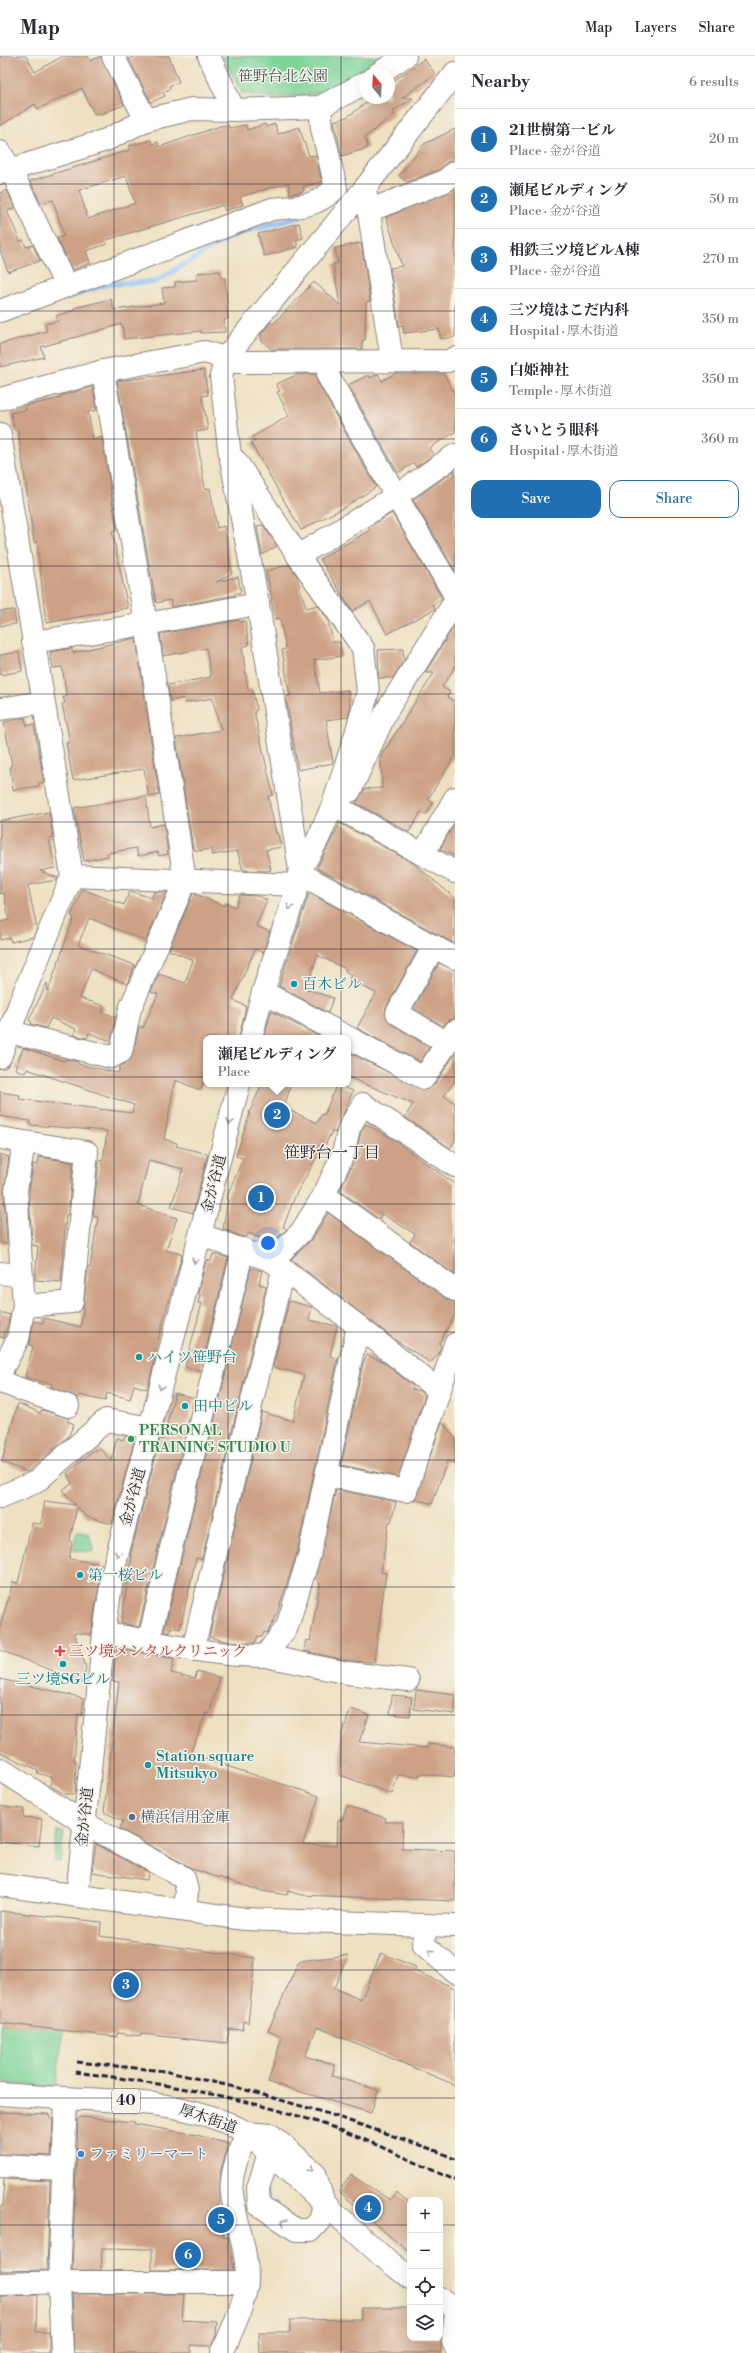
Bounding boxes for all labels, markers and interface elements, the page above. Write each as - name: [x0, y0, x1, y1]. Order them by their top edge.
- text: Map: [20, 16, 60, 40]
- text: Map: [585, 19, 612, 37]
- text: Layers: [634, 19, 677, 37]
- text: Share: [699, 19, 735, 37]
- park label: 笹野台北公園: [238, 67, 328, 86]
- north arrow: [359, 68, 395, 104]
- text: Nearby: [471, 71, 530, 93]
- text: 6 results: [689, 74, 739, 90]
- text: 21世樹第一ビル: [509, 121, 616, 140]
- text: 1: [481, 131, 487, 147]
- text: 20 m: [709, 131, 739, 147]
- text: Place · 金が谷道: [509, 143, 601, 159]
- text: 瀬尾ビルディング: [509, 181, 628, 200]
- text: 2: [480, 191, 488, 207]
- text: 50 m: [709, 191, 739, 207]
- text: Place · 金が谷道: [509, 203, 601, 219]
- text: 相鉄三ツ境ビルA棟: [509, 241, 640, 260]
- text: 3: [480, 251, 488, 267]
- text: 270 m: [703, 251, 739, 267]
- text: Place · 金が谷道: [509, 263, 601, 279]
- text: 三ツ境はこだ内科: [509, 301, 629, 320]
- text: 4: [480, 311, 488, 327]
- text: 350 m: [702, 311, 739, 327]
- text: Hospital · 厚木街道: [509, 323, 619, 339]
- text: 白姫神社: [509, 361, 569, 380]
- text: 5: [480, 371, 488, 387]
- text: 350 m: [702, 371, 739, 387]
- text: Temple · 厚木街道: [509, 383, 612, 399]
- text: さいとう眼科: [509, 421, 599, 440]
- text: 6: [480, 431, 488, 447]
- text: 360 m: [701, 431, 739, 447]
- text: Hospital · 厚木街道: [509, 443, 619, 459]
- button: Save: [471, 480, 601, 518]
- button: Share: [609, 480, 739, 518]
- one-way arrow: [287, 904, 295, 911]
- place label: 百木ビル: [302, 975, 362, 994]
- marker: 百木ビル: [289, 979, 299, 989]
- popup: [203, 1035, 351, 1087]
- text: 瀬尾ビルディング: [218, 1045, 336, 1064]
- text: Place: [218, 1064, 250, 1080]
- pin: 2: [264, 1100, 290, 1130]
- one-way arrow: [226, 1119, 234, 1125]
- district label: 笹野台一丁目: [284, 1143, 380, 1163]
- street label: 金が谷道: [198, 1153, 230, 1215]
- pin: 1: [248, 1183, 274, 1213]
- your location: [258, 1233, 278, 1253]
- one-way arrow: [191, 1258, 199, 1265]
- place label: ハイツ笹野台: [147, 1348, 237, 1367]
- marker: ハイツ笹野台: [134, 1352, 144, 1362]
- one-way arrow: [157, 1383, 166, 1390]
- place label: 田中ビル: [193, 1397, 253, 1416]
- marker: 田中ビル: [180, 1401, 190, 1411]
- place label: PERSONAL TRAINING STUDIO U: [139, 1421, 291, 1457]
- marker: PERSONAL TRAINING STUDIO U: [126, 1434, 136, 1444]
- street label: 金が谷道: [116, 1466, 150, 1528]
- one-way arrow: [114, 1550, 123, 1557]
- place label: 第一桜ビル: [88, 1566, 163, 1585]
- marker: 第一桜ビル: [75, 1570, 85, 1580]
- place label: 三ツ境メンタルクリニック: [69, 1642, 247, 1661]
- marker: 三ツ境メンタルクリニック: [54, 1645, 66, 1657]
- marker: 三ツ境SGビル: [58, 1659, 68, 1669]
- place label: 三ツ境SGビル: [16, 1670, 110, 1689]
- place label: Station square Mitsukyo: [156, 1747, 254, 1783]
- marker: Station square Mitsukyo: [143, 1760, 153, 1770]
- street label: 金が谷道: [72, 1786, 98, 1848]
- place label: 横浜信用金庫: [140, 1808, 230, 1827]
- marker: 横浜信用金庫: [127, 1812, 137, 1822]
- one-way arrow: [429, 1950, 436, 1957]
- pin: 3: [113, 1970, 139, 2000]
- road number: 40: [112, 2089, 140, 2113]
- street label: 厚木街道: [177, 2100, 239, 2138]
- place label: ファミリーマート: [89, 2145, 209, 2164]
- marker: ファミリーマート: [76, 2149, 86, 2159]
- one-way arrow: [306, 2164, 314, 2172]
- pin: 4: [355, 2193, 381, 2223]
- map controls: [407, 2197, 443, 2341]
- button: +: [407, 2197, 443, 2233]
- pin: 5: [208, 2205, 234, 2235]
- one-way arrow: [281, 2219, 288, 2227]
- button: −: [407, 2233, 443, 2269]
- pin: 6: [175, 2240, 201, 2270]
- button: locate: [407, 2269, 443, 2305]
- button: layers: [407, 2305, 443, 2341]

